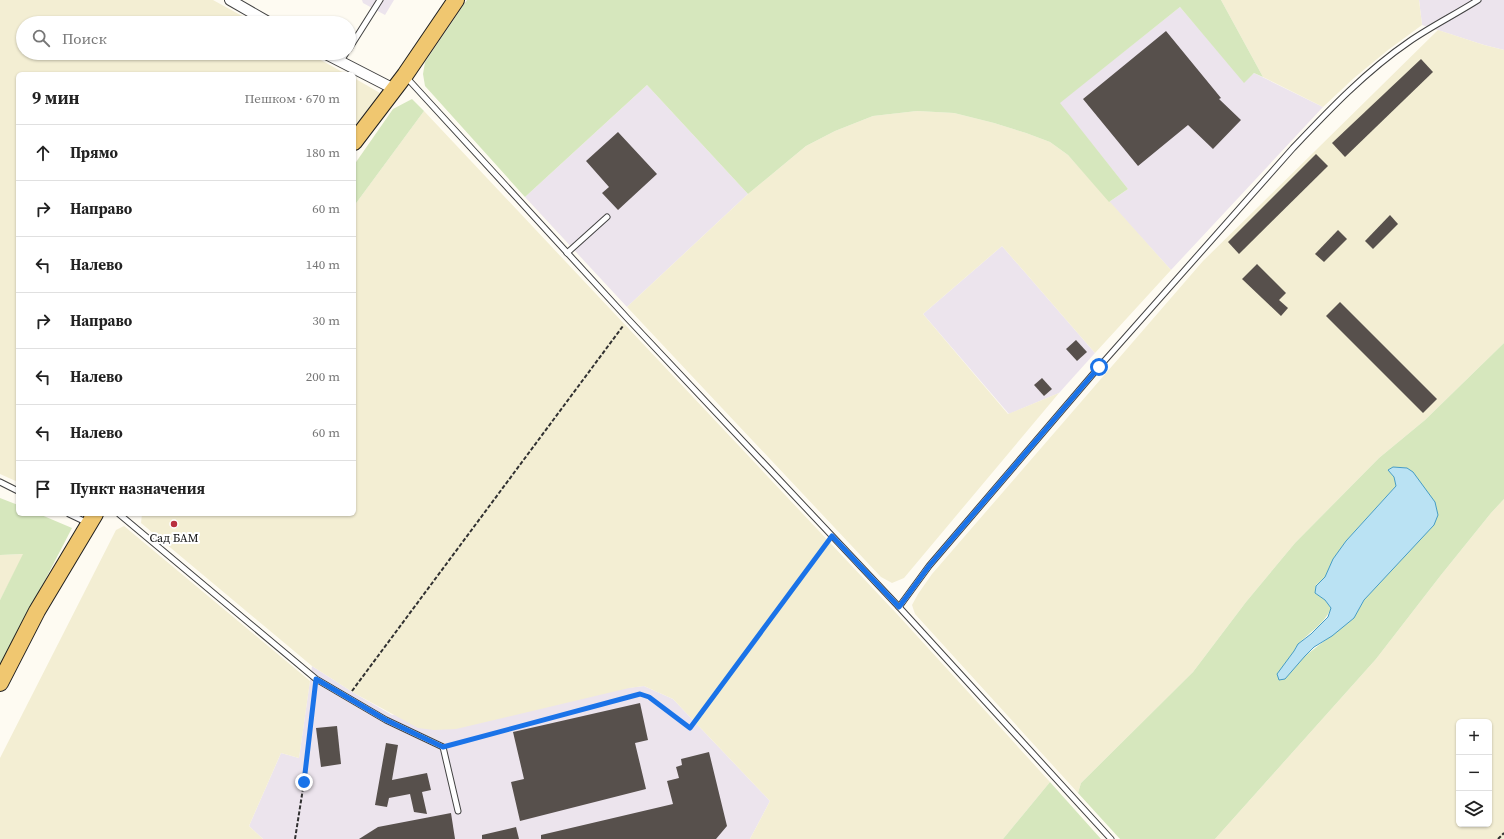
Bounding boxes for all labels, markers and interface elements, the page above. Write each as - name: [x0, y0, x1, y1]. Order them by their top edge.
- search box: [16, 16, 356, 60]
- icon: search: [30, 27, 52, 49]
- text: Поиск: [62, 28, 107, 49]
- text: 9 мин: [32, 86, 80, 110]
- text: Пешком · 670 m: [245, 90, 340, 107]
- icon: ahead: [32, 142, 54, 164]
- text: Прямо: [70, 142, 118, 163]
- text: 180 m: [306, 144, 340, 161]
- icon: right: [32, 198, 54, 220]
- text: Направо: [70, 198, 132, 219]
- text: 60 m: [312, 200, 340, 217]
- icon: left: [32, 254, 54, 276]
- text: Налево: [70, 254, 123, 275]
- text: 140 m: [306, 256, 340, 273]
- icon: right: [32, 310, 54, 332]
- text: Направо: [70, 310, 132, 331]
- text: 30 m: [312, 312, 340, 329]
- route start: [1090, 358, 1108, 376]
- icon: left: [32, 366, 54, 388]
- text: Налево: [70, 366, 123, 387]
- text: 200 m: [306, 368, 340, 385]
- icon: left: [32, 422, 54, 444]
- text: Налево: [70, 422, 123, 443]
- text: 60 m: [312, 424, 340, 441]
- icon: arrive: [32, 478, 54, 500]
- text: Пункт назначения: [70, 478, 205, 499]
- marker: Сад БАМ: [169, 519, 179, 529]
- place label: Сад БАМ: [149, 530, 199, 546]
- map controls: [1456, 719, 1492, 827]
- button: +: [1456, 719, 1492, 755]
- button: −: [1456, 755, 1492, 791]
- route end: [295, 773, 313, 791]
- button: layers: [1456, 791, 1492, 827]

